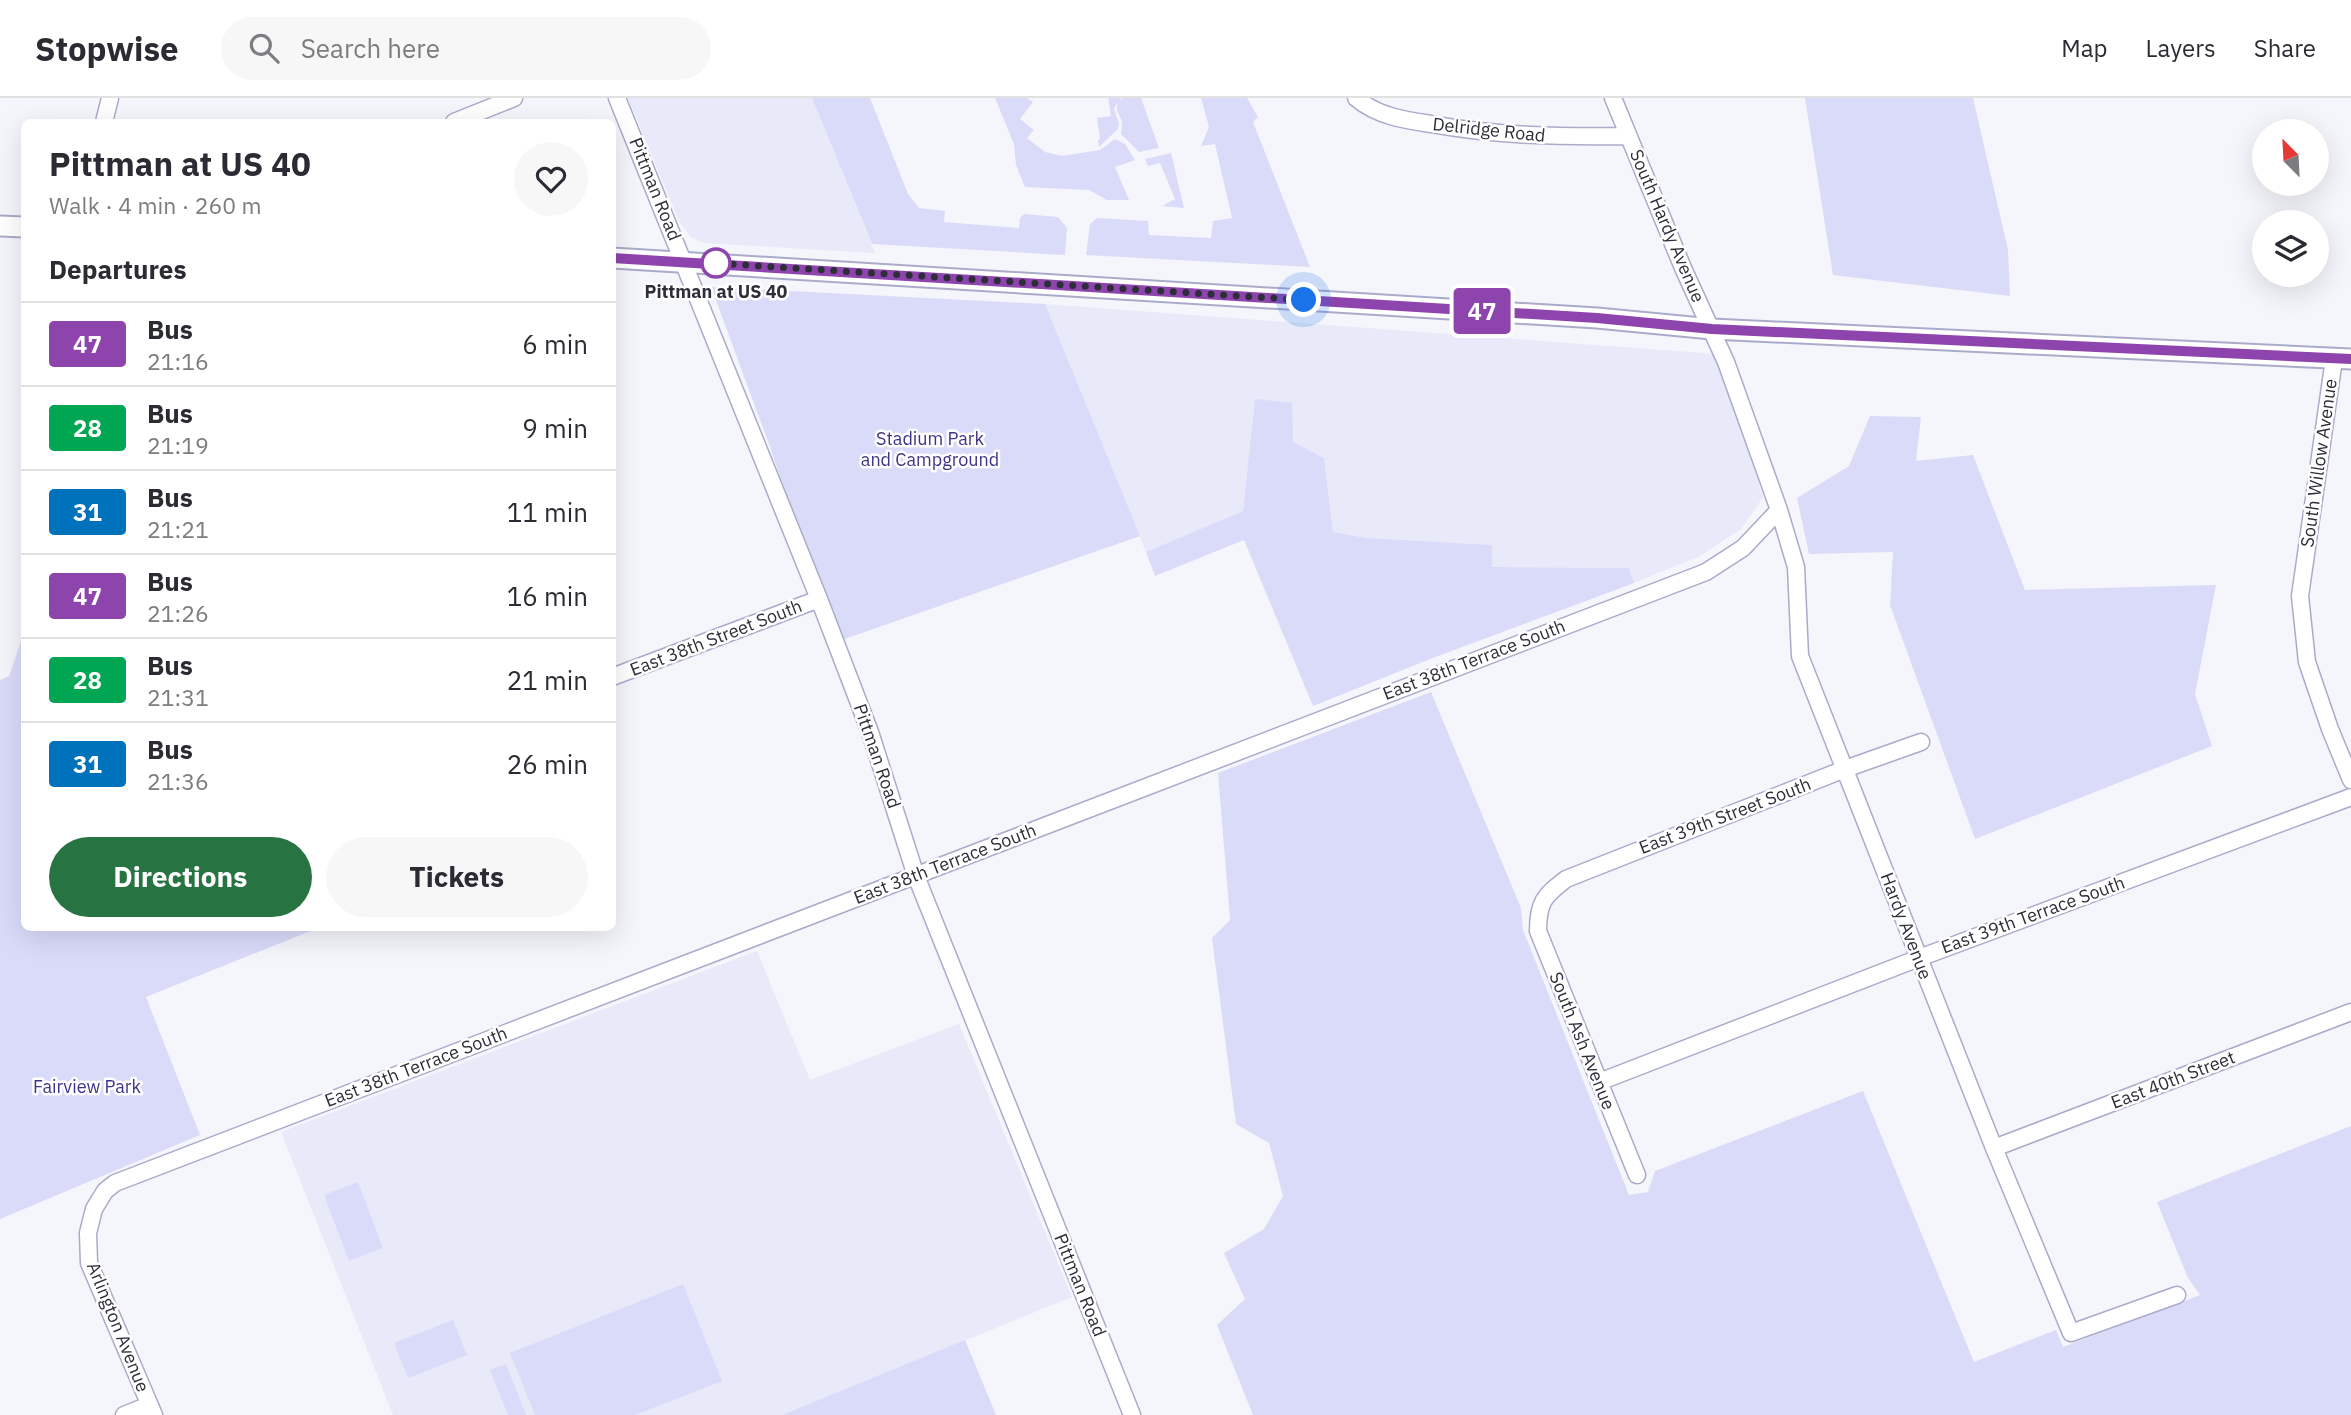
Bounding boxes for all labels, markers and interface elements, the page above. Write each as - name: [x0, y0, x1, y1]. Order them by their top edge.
- search box: [221, 17, 711, 80]
- text: Stopwise: [35, 27, 179, 70]
- icon: search: [245, 29, 283, 67]
- text: Search here: [301, 31, 440, 65]
- text: Map: [2061, 32, 2108, 64]
- text: Layers: [2146, 32, 2216, 64]
- text: Share: [2254, 32, 2316, 64]
- street label: Delridge Road: [1432, 112, 1547, 147]
- north arrow: [2252, 119, 2329, 196]
- map controls: [2252, 119, 2329, 287]
- street label: Pittman Road: [624, 134, 687, 244]
- text: Pittman at US 40: [49, 142, 311, 185]
- button: heart: [514, 142, 588, 216]
- street label: South Hardy Avenue: [1625, 146, 1710, 306]
- text: Walk · 4 min · 260 m: [49, 190, 262, 220]
- button: layers: [2252, 210, 2329, 287]
- marker: Pittman at US 40: [701, 248, 731, 278]
- text: Departures: [49, 252, 187, 286]
- place label: Pittman at US 40: [645, 280, 788, 303]
- your location: [1286, 282, 1321, 317]
- line badge: 47: [1450, 288, 1514, 334]
- text: 47: [1468, 295, 1496, 327]
- text: Bus: [147, 312, 193, 346]
- text: 6 min: [522, 327, 588, 361]
- text: 47: [73, 328, 102, 360]
- text: 21:16: [147, 346, 209, 376]
- street label: South Willow Avenue: [2295, 377, 2342, 549]
- text: Bus: [147, 396, 193, 430]
- text: 9 min: [522, 411, 588, 445]
- text: 28: [73, 412, 102, 444]
- park label: Stadium Park and Campground: [861, 427, 999, 471]
- text: 21:19: [147, 430, 209, 460]
- text: Bus: [147, 480, 193, 514]
- text: 11 min: [507, 495, 588, 529]
- text: 31: [73, 496, 102, 528]
- text: 21:21: [147, 514, 209, 544]
- text: Bus: [147, 564, 193, 598]
- text: 16 min: [507, 579, 588, 613]
- text: 47: [73, 580, 102, 612]
- street label: East 38th Street South: [626, 594, 805, 681]
- text: 21:26: [147, 598, 209, 628]
- street label: East 38th Terrace South: [1379, 614, 1568, 705]
- text: Bus: [147, 648, 193, 682]
- text: 21 min: [507, 663, 588, 697]
- text: 28: [73, 664, 102, 696]
- text: 21:31: [147, 682, 209, 712]
- street label: Pittman Road: [849, 701, 906, 811]
- text: Bus: [147, 732, 193, 766]
- text: 26 min: [507, 747, 588, 781]
- text: 31: [73, 748, 102, 780]
- text: 21:36: [147, 766, 209, 796]
- street label: East 39th Street South: [1635, 772, 1814, 859]
- street label: East 38th Terrace South: [850, 818, 1039, 909]
- button: Directions: [49, 837, 312, 917]
- button: Tickets: [326, 837, 588, 917]
- street label: Hardy Avenue: [1876, 869, 1937, 983]
- street label: East 39th Terrace South: [1938, 871, 2128, 958]
- street label: South Ash Avenue: [1544, 969, 1621, 1113]
- street label: East 38th Terrace South: [321, 1021, 510, 1112]
- street label: East 40th Street: [2108, 1045, 2238, 1114]
- park label: Fairview Park: [33, 1075, 141, 1098]
- street label: Pittman Road: [1049, 1230, 1112, 1340]
- street label: Arlington Avenue: [82, 1258, 155, 1395]

